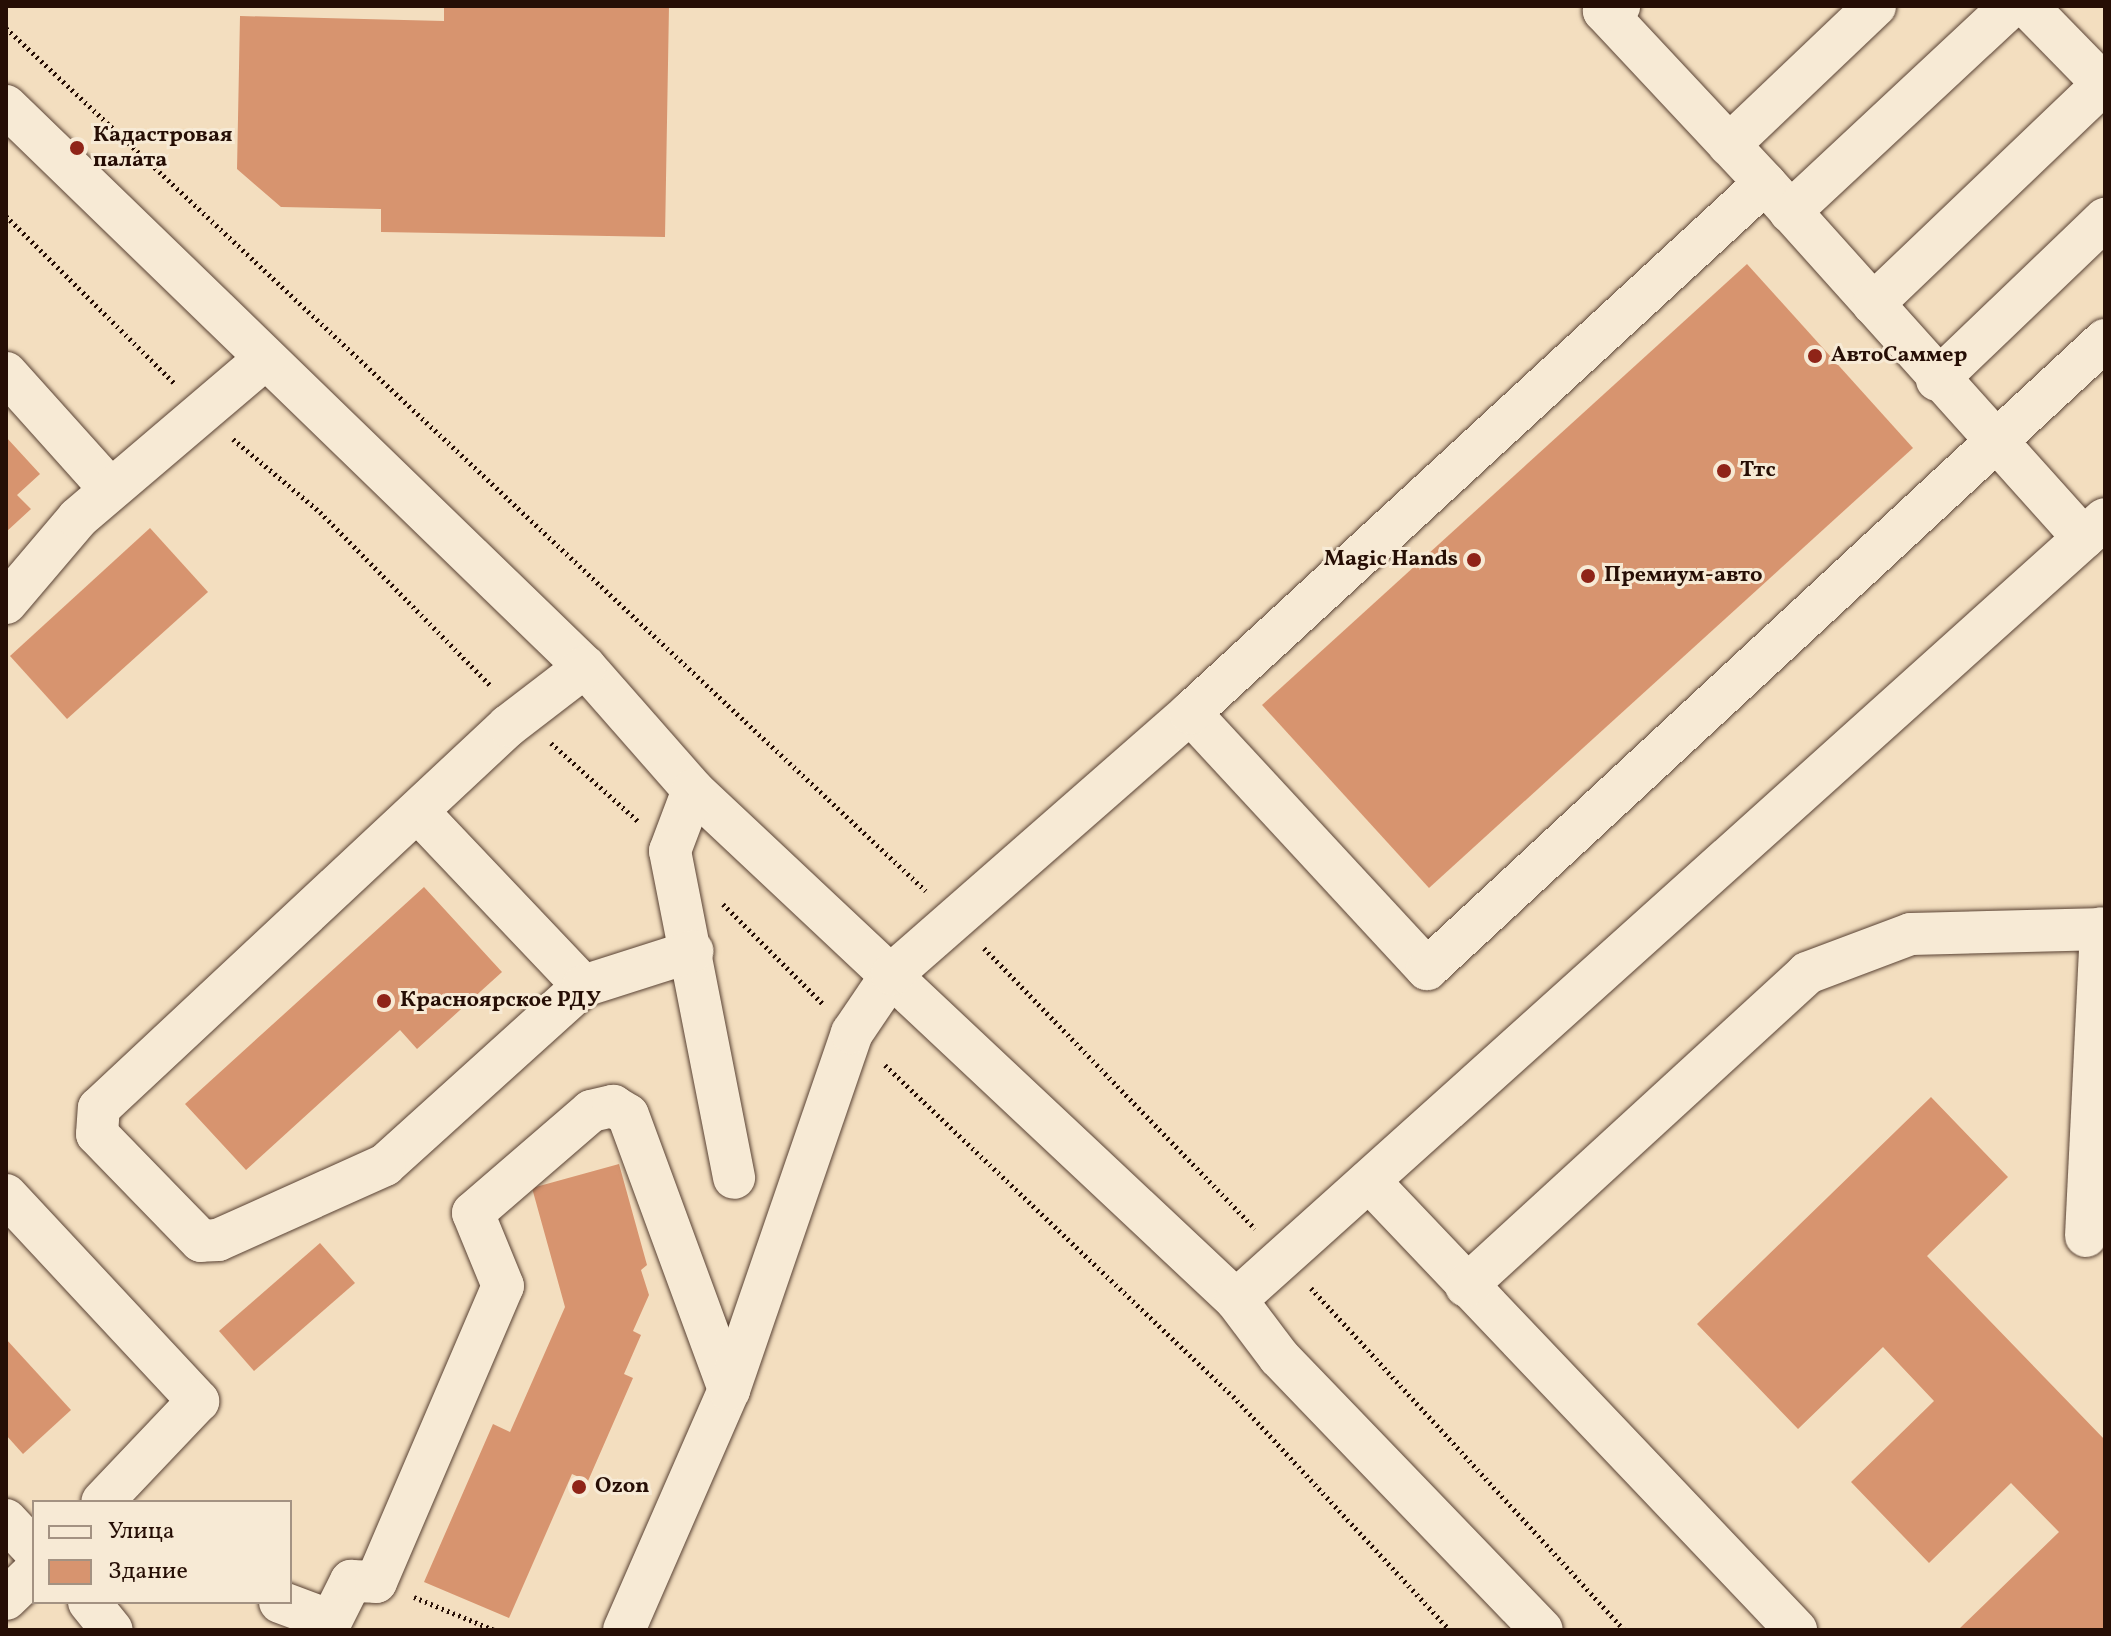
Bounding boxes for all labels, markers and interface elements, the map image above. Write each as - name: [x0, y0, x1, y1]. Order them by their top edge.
- place label: Кадастровая палата: [93, 122, 233, 174]
- marker: Кадастровая палата: [68, 139, 86, 157]
- place label: АвтоСаммер: [1831, 343, 1967, 369]
- marker: АвтоСаммер: [1806, 347, 1824, 365]
- place label: Ттс: [1740, 458, 1776, 484]
- marker: Ттс: [1715, 462, 1733, 480]
- place label: Magic Hands: [1324, 547, 1458, 573]
- marker: Magic Hands: [1465, 551, 1483, 569]
- place label: Премиум-авто: [1604, 563, 1763, 589]
- marker: Премиум-авто: [1579, 567, 1597, 585]
- place label: Красноярское РДУ: [400, 988, 601, 1014]
- marker: Красноярское РДУ: [375, 992, 393, 1010]
- place label: Ozon: [595, 1474, 650, 1500]
- marker: Ozon: [570, 1478, 588, 1496]
- legend: [32, 1500, 292, 1604]
- text: Улица: [108, 1515, 175, 1549]
- text: Здание: [108, 1555, 188, 1589]

